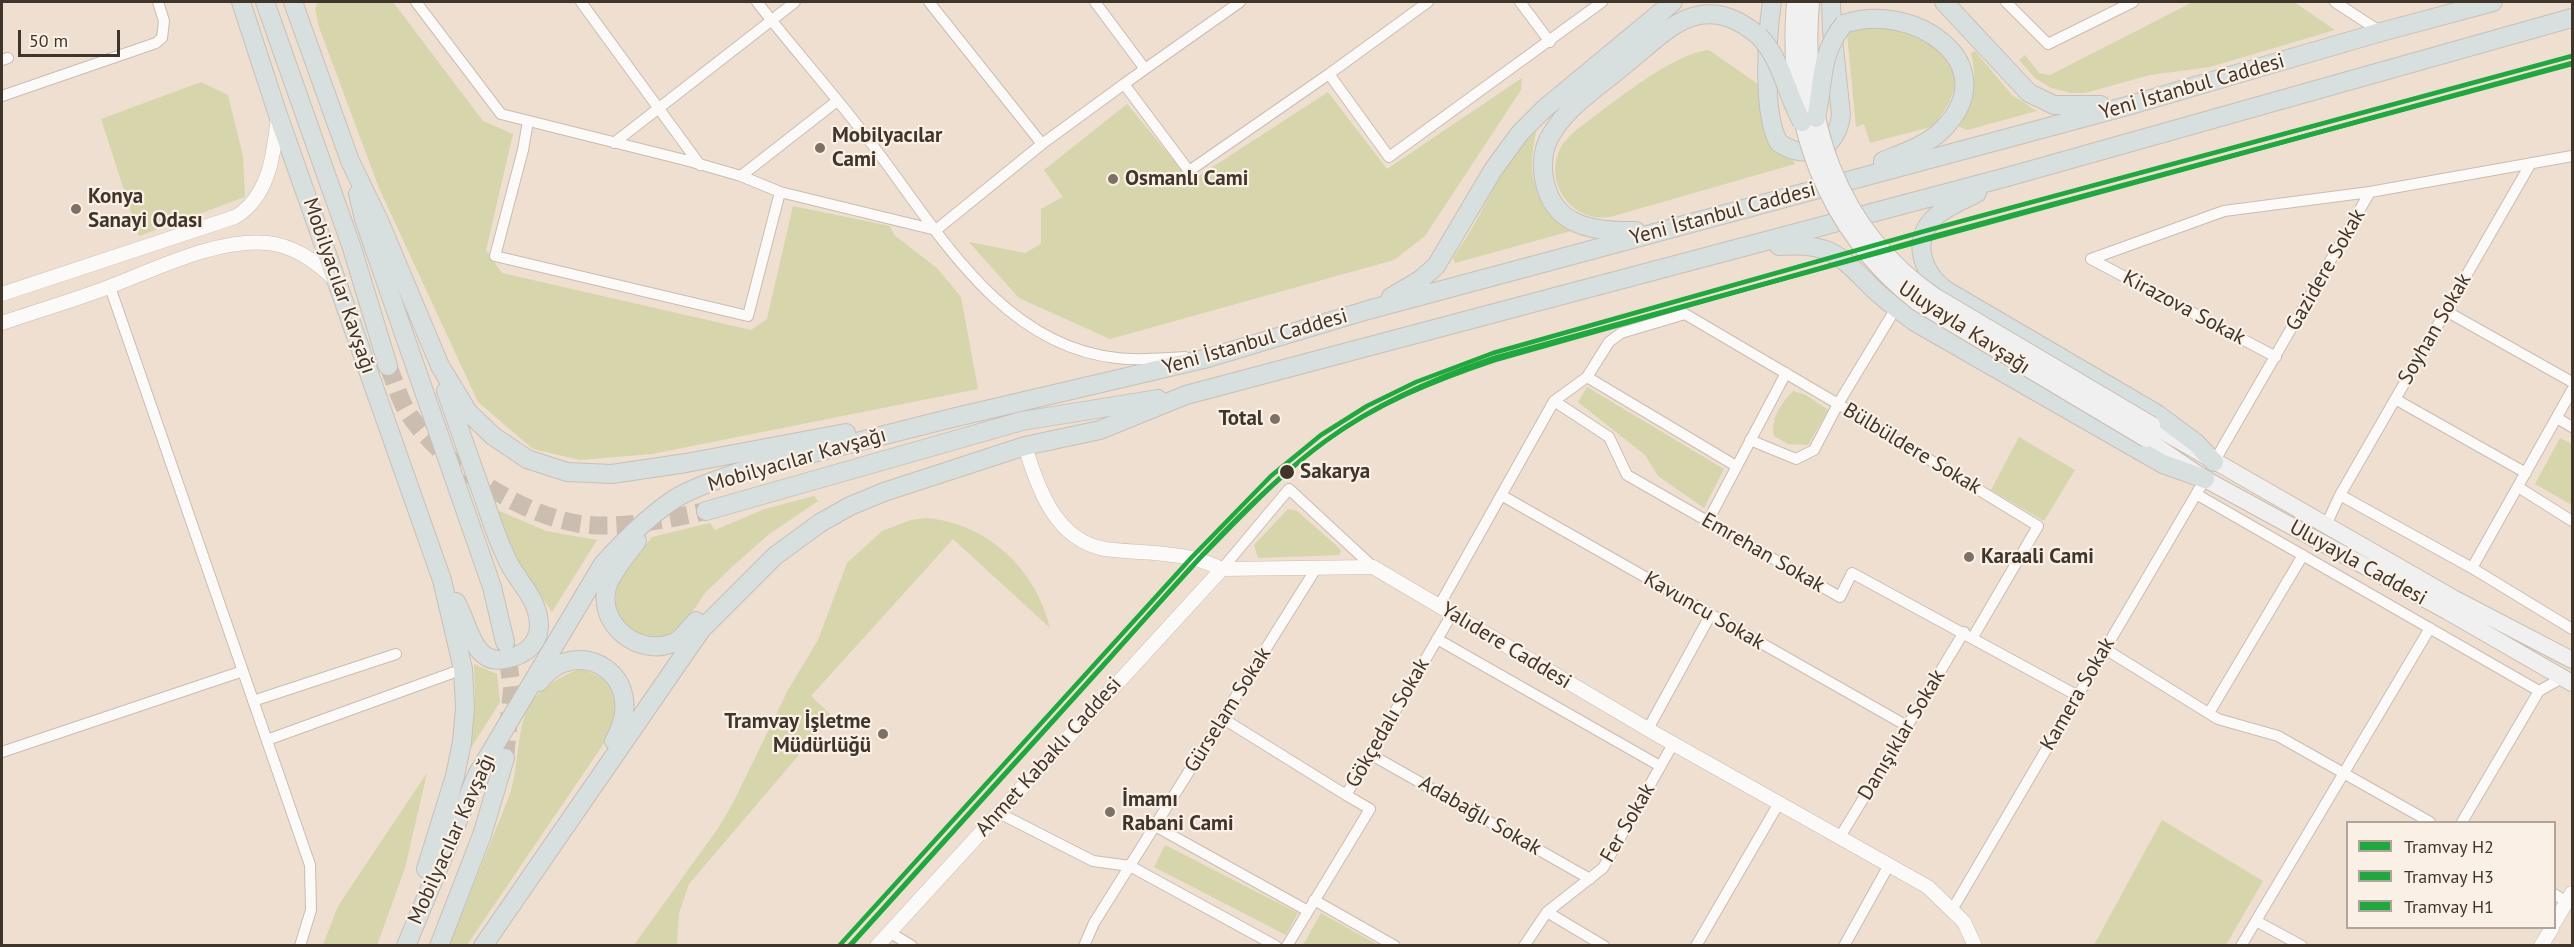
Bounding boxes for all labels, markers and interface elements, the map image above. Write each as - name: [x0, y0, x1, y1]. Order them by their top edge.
- scale bar: [21, 18, 123, 56]
- text: 50 m: [29, 29, 68, 52]
- street label: Yeni İstanbul Caddesi: [2096, 48, 2288, 126]
- place label: Mobilyacılar Cami: [832, 123, 942, 173]
- marker: Mobilyacılar Cami: [813, 141, 827, 155]
- place label: Osmanlı Cami: [1125, 166, 1248, 192]
- marker: Osmanlı Cami: [1106, 172, 1120, 186]
- street label: Yeni İstanbul Caddesi: [1627, 177, 1819, 251]
- place label: Konya Sanayi Odası: [88, 184, 203, 234]
- street label: Mobilyacılar Kavşağı: [297, 195, 381, 377]
- marker: Konya Sanayi Odası: [69, 202, 83, 216]
- street label: Gazidere Sokak: [2281, 205, 2371, 335]
- street label: Kirazova Sokak: [2118, 265, 2250, 351]
- street label: Soyhan Sokak: [2393, 269, 2477, 389]
- street label: Uluyayla Kavşağı: [1893, 276, 2035, 380]
- street label: Yeni İstanbul Caddesi: [1159, 303, 1351, 381]
- street label: Bülbüldere Sokak: [1838, 398, 1986, 500]
- place label: Total: [1219, 406, 1263, 432]
- marker: Total: [1268, 412, 1282, 426]
- street label: Mobilyacılar Kavşağı: [705, 422, 889, 498]
- place label: Sakarya: [1300, 459, 1370, 485]
- marker: Sakarya: [1278, 463, 1296, 481]
- street label: Emrehan Sokak: [1697, 508, 1829, 598]
- street label: Uluyayla Caddesi: [2285, 515, 2431, 611]
- place label: Karaali Cami: [1981, 544, 2094, 570]
- marker: Karaali Cami: [1962, 550, 1976, 564]
- street label: Kavuncu Sokak: [1639, 566, 1769, 656]
- street label: Yalıdere Caddesi: [1436, 597, 1576, 695]
- street label: Kamera Sokak: [2035, 633, 2121, 755]
- street label: Gürselam Sokak: [1179, 643, 1277, 777]
- street label: Gökçedalı Sokak: [1341, 654, 1435, 792]
- street label: Danışıklar Sokak: [1853, 665, 1951, 805]
- street label: Ahmet Kabaklı Caddesi: [971, 672, 1127, 842]
- place label: Tramvay İşletme Müdürlüğü: [724, 709, 871, 759]
- marker: Tramvay İşletme Müdürlüğü: [876, 727, 890, 741]
- street label: Mobilyacılar Kavşağı: [403, 750, 501, 928]
- street label: Adabağlı Sokak: [1414, 771, 1546, 861]
- street label: Fer Sokak: [1595, 779, 1661, 867]
- place label: İmamı Rabani Cami: [1122, 787, 1234, 837]
- marker: İmamı Rabani Cami: [1103, 805, 1117, 819]
- legend: [2346, 821, 2556, 929]
- text: Tramvay H2: [2404, 835, 2494, 858]
- text: Tramvay H3: [2404, 865, 2494, 888]
- text: Tramvay H1: [2404, 895, 2494, 918]

